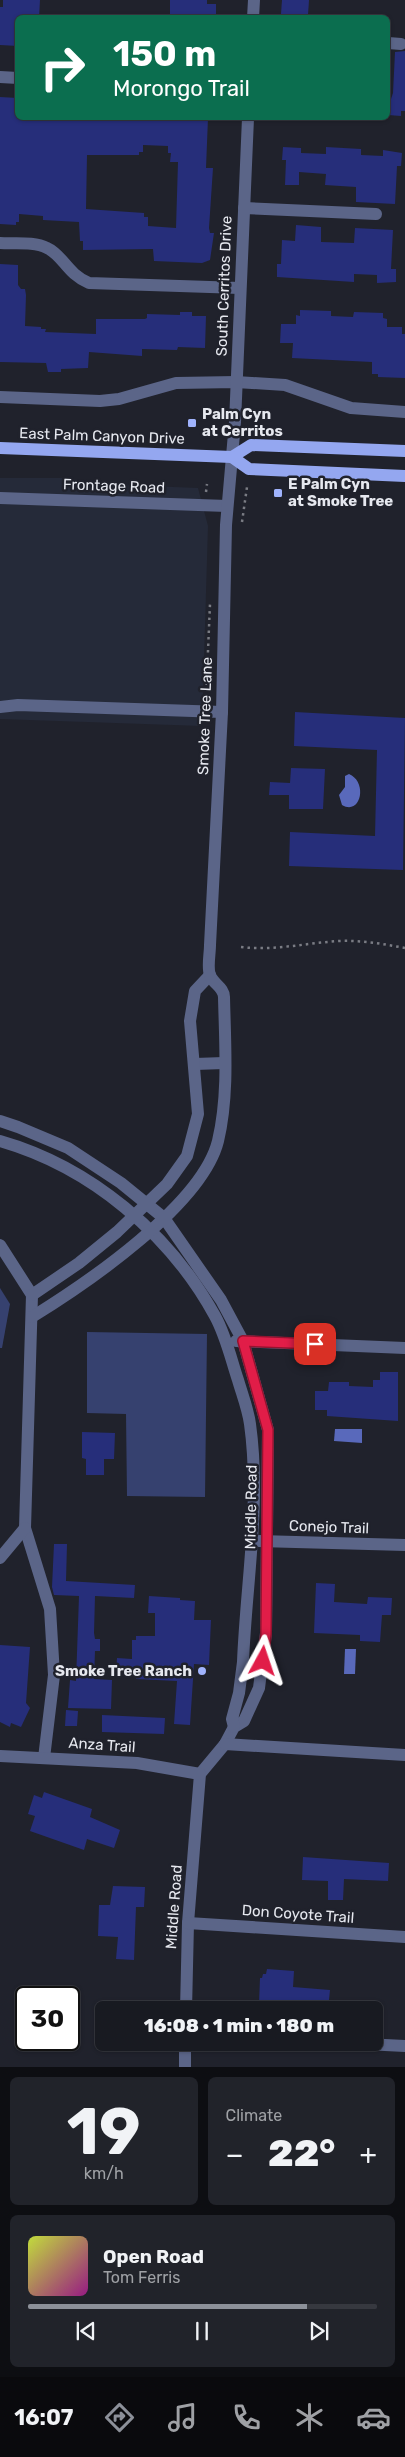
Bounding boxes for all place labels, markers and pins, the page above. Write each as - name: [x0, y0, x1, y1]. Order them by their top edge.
- place label: Palm Cyn at Cerritos: [202, 405, 283, 440]
- marker: Palm Cyn at Cerritos: [186, 417, 198, 429]
- place label: E Palm Cyn at Smoke Tree: [288, 475, 393, 510]
- marker: E Palm Cyn at Smoke Tree: [272, 487, 284, 499]
- pin: [294, 1323, 336, 1365]
- place label: Smoke Tree Ranch: [55, 1662, 192, 1680]
- marker: Smoke Tree Ranch: [196, 1665, 208, 1677]

